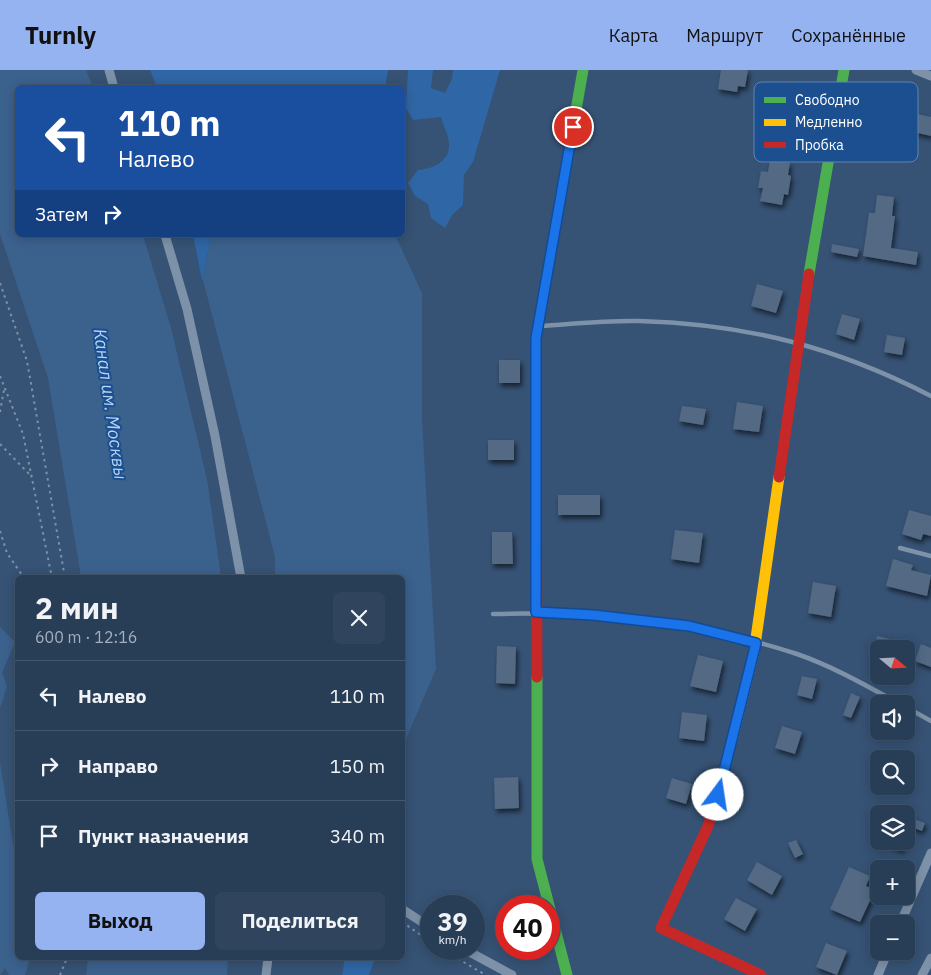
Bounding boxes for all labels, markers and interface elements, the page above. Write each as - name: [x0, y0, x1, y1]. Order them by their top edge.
- text: Turnly: [25, 19, 96, 51]
- text: Карта: [609, 24, 658, 47]
- text: Маршрут: [686, 24, 763, 47]
- text: Сохранённые: [791, 24, 906, 47]
- legend: [754, 82, 918, 162]
- text: Свободно: [795, 91, 860, 109]
- text: 110 m: [118, 100, 221, 146]
- icon: left: [35, 105, 100, 170]
- pin: [552, 106, 594, 148]
- icon: arrive: [559, 113, 587, 141]
- text: Медленно: [795, 113, 863, 131]
- text: Пробка: [795, 136, 844, 154]
- text: Налево: [118, 144, 195, 173]
- icon: right: [98, 200, 126, 228]
- text: Затем: [35, 202, 88, 226]
- water label: Канал им. Москвы: [89, 327, 132, 481]
- text: 2 мин: [35, 588, 119, 627]
- button: close: [333, 592, 385, 644]
- text: 600 m · 12:16: [35, 627, 137, 647]
- north arrow: [870, 640, 915, 685]
- map controls: [870, 640, 915, 960]
- icon: left: [35, 682, 63, 710]
- text: Налево: [78, 684, 147, 708]
- text: 110 m: [330, 684, 385, 708]
- button: sound: [870, 695, 915, 740]
- button: search: [870, 750, 915, 795]
- icon: right: [35, 752, 63, 780]
- text: Направо: [78, 754, 158, 778]
- text: 150 m: [330, 754, 385, 778]
- position arrow: [691, 768, 743, 820]
- button: layers: [870, 805, 915, 850]
- icon: arrive: [35, 822, 63, 850]
- text: Пункт назначения: [78, 824, 249, 848]
- text: 340 m: [330, 824, 385, 848]
- button: +: [870, 860, 915, 905]
- button: Выход: [35, 892, 205, 950]
- button: Поделиться: [215, 892, 385, 950]
- speed limit sign: 40: [495, 895, 560, 960]
- text: 39: [437, 905, 468, 938]
- button: −: [870, 915, 915, 960]
- text: km/h: [438, 932, 467, 947]

